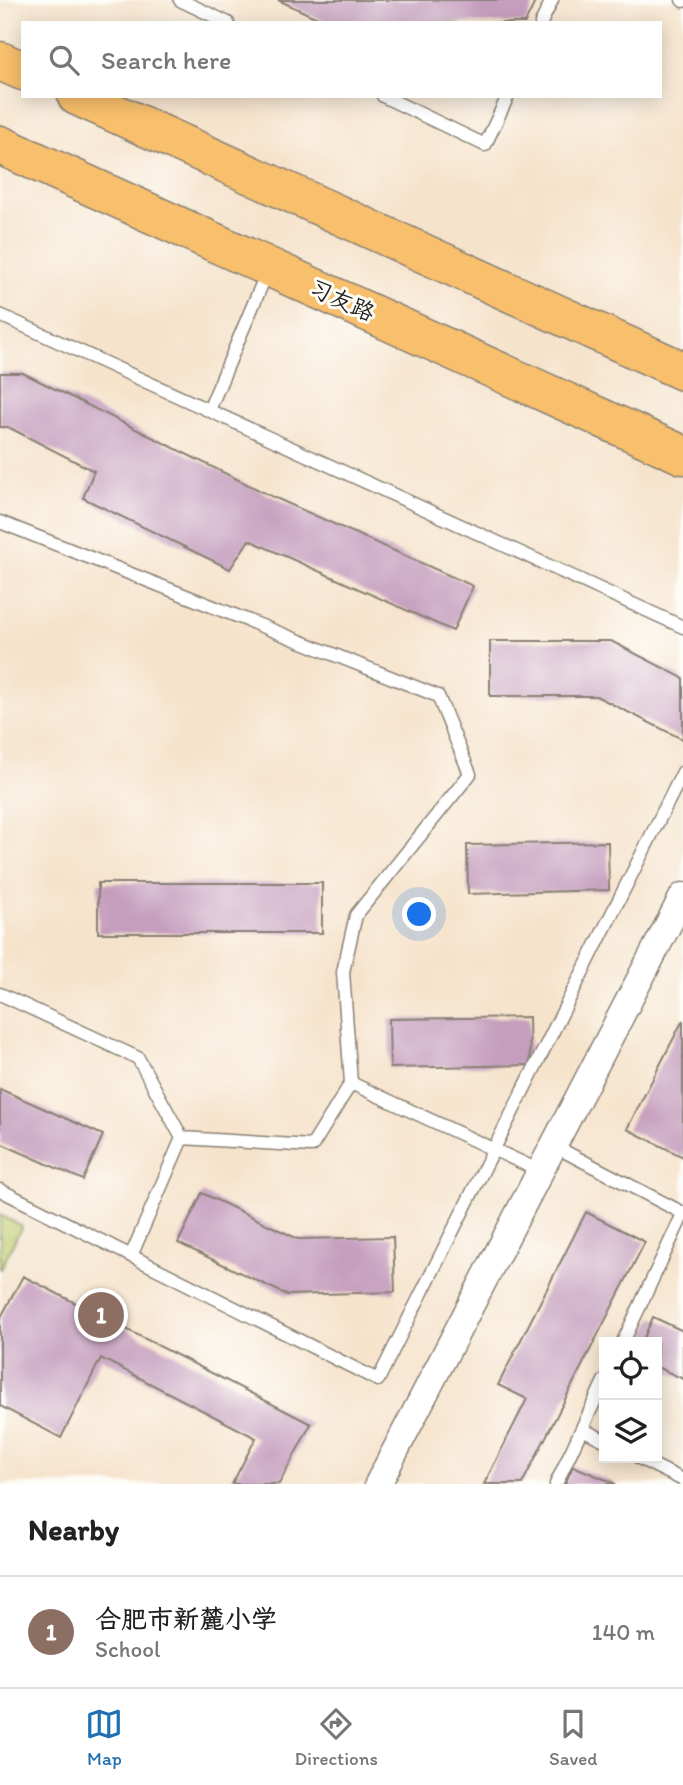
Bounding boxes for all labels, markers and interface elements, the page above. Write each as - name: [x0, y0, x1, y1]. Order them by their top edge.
- search box: [21, 21, 662, 98]
- icon: search: [45, 41, 83, 79]
- text: Search here: [101, 44, 231, 76]
- street label: 习友路: [305, 273, 379, 327]
- your location: [402, 897, 436, 931]
- pin: 1: [78, 1289, 124, 1341]
- map controls: [599, 1337, 662, 1463]
- button: locate: [599, 1337, 662, 1400]
- button: layers: [599, 1400, 662, 1463]
- text: Nearby: [28, 1511, 119, 1548]
- text: 合肥市新麓小学: [95, 1603, 277, 1635]
- text: 1: [46, 1618, 56, 1646]
- text: 140 m: [592, 1618, 655, 1646]
- text: School: [95, 1635, 160, 1663]
- tab: Map: [85, 1705, 123, 1770]
- tab: Directions: [294, 1705, 378, 1770]
- tab: Saved: [549, 1705, 597, 1770]

